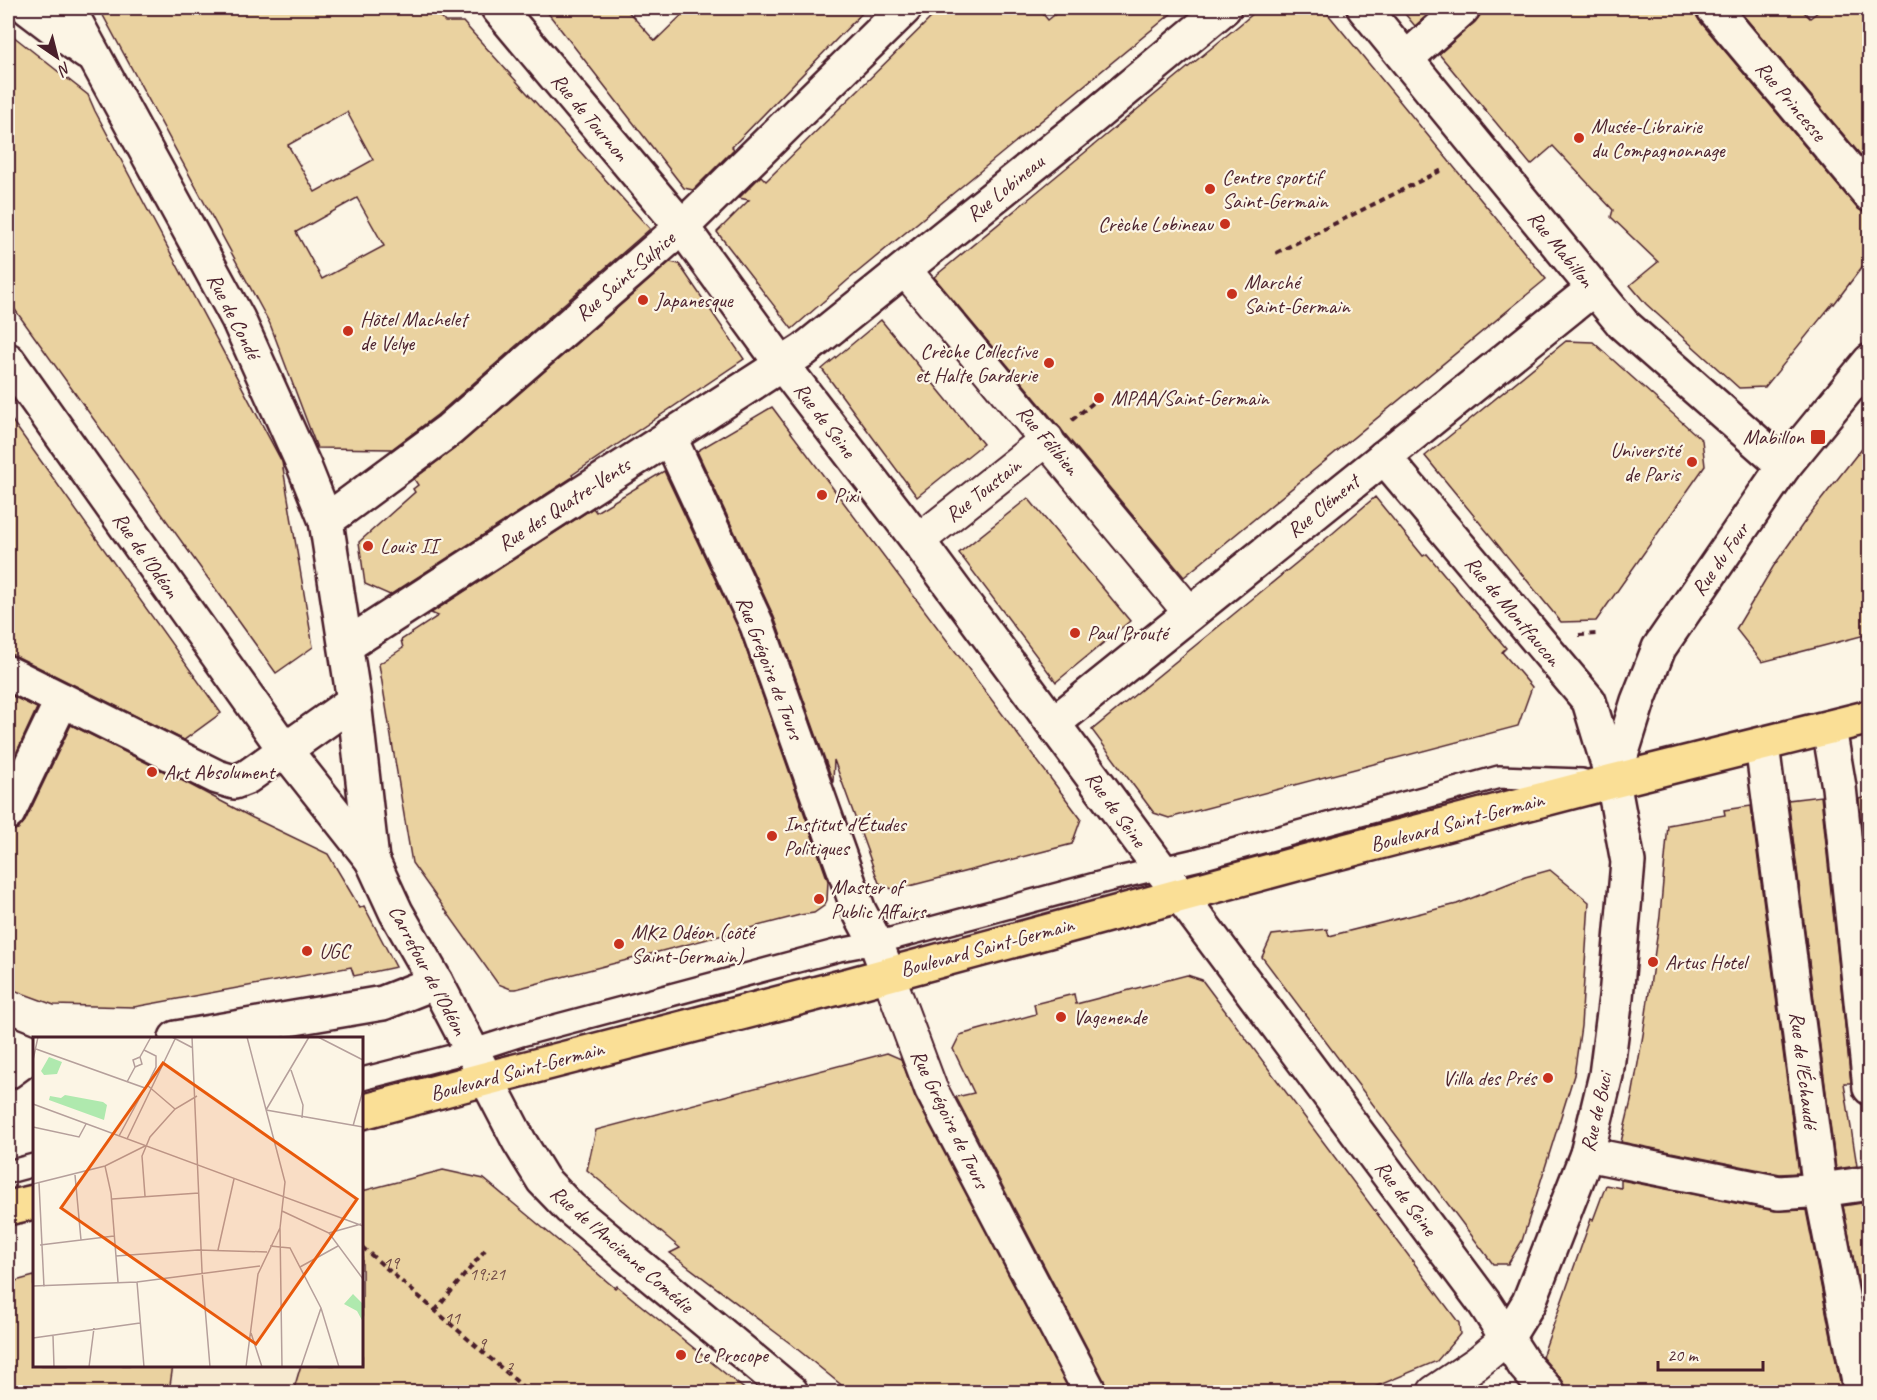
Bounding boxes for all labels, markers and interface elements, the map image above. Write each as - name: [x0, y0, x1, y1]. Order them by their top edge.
- north arrow: [27, 27, 87, 87]
- street label: Rue Princesse: [1750, 56, 1833, 147]
- text: N: [53, 57, 75, 81]
- street label: Rue de Tournon: [546, 68, 635, 167]
- place label: Musée-Librairie du Compagnonnage: [1591, 113, 1726, 163]
- marker: Musée-Librairie du Compagnonnage: [1572, 131, 1586, 145]
- street label: Rue Lobineau: [961, 148, 1050, 227]
- place label: Centre sportif Saint-Germain: [1222, 164, 1329, 214]
- marker: Centre sportif Saint-Germain: [1203, 182, 1217, 196]
- street label: Rue Mabillon: [1522, 205, 1600, 293]
- place label: Crèche Lobineau: [1098, 211, 1214, 237]
- marker: Crèche Lobineau: [1218, 217, 1232, 231]
- street label: Rue Saint-Sulpice: [570, 225, 681, 327]
- street label: Rue de Condé: [201, 269, 268, 366]
- place label: Marché Saint-Germain: [1244, 269, 1351, 319]
- place label: Japanesque: [654, 287, 734, 313]
- marker: Marché Saint-Germain: [1225, 287, 1239, 301]
- marker: Japanesque: [636, 293, 650, 307]
- place label: Hôtel Machelet de Velye: [360, 306, 470, 356]
- marker: Hôtel Machelet de Velye: [341, 324, 355, 338]
- place label: Crèche Collective et Halte Garderie: [915, 338, 1039, 388]
- marker: Crèche Collective et Halte Garderie: [1042, 356, 1056, 370]
- street label: Rue de Seine: [788, 377, 862, 464]
- place label: MPAA/Saint-Germain: [1111, 385, 1270, 411]
- marker: MPAA/Saint-Germain: [1092, 391, 1106, 405]
- street label: Rue Félibien: [1011, 400, 1086, 482]
- place label: Mabillon: [1743, 424, 1805, 450]
- marker: Mabillon: [1809, 428, 1827, 446]
- place label: Université de Paris: [1610, 437, 1683, 487]
- street label: Rue des Quatre-Vents: [493, 451, 637, 556]
- street label: Rue Toustain: [940, 451, 1027, 528]
- marker: Université de Paris: [1685, 455, 1699, 469]
- street label: Rue Clément: [1281, 467, 1367, 543]
- place label: Pixi: [834, 482, 862, 508]
- marker: Pixi: [815, 488, 829, 502]
- street label: Rue de l'Odéon: [107, 507, 185, 603]
- street label: Rue du Four: [1685, 516, 1755, 601]
- place label: Louis II: [380, 533, 442, 559]
- marker: Louis II: [361, 539, 375, 553]
- street label: Rue de Montfaucon: [1459, 551, 1568, 673]
- street label: Rue Grégoire de Tours: [731, 593, 810, 745]
- place label: Paul Prouté: [1087, 620, 1171, 646]
- marker: Paul Prouté: [1068, 626, 1082, 640]
- place label: Art Absolument: [164, 759, 277, 785]
- marker: Art Absolument: [145, 765, 159, 779]
- street label: Rue de Seine: [1080, 766, 1153, 853]
- street label: Boulevard Saint-Germain: [1367, 786, 1548, 858]
- place label: Institut d'Études Politiques: [784, 811, 907, 861]
- marker: Institut d'Études Politiques: [765, 829, 779, 843]
- place label: Master of Public Affairs: [831, 874, 927, 924]
- marker: Master of Public Affairs: [812, 892, 826, 906]
- street label: Carrefour de l'Odéon: [383, 901, 473, 1040]
- street label: Boulevard Saint-Germain: [897, 911, 1078, 983]
- place label: MK2 Odéon (côté Saint-Germain): [631, 919, 757, 969]
- marker: MK2 Odéon (côté Saint-Germain): [612, 937, 626, 951]
- place label: UGC: [319, 938, 352, 964]
- marker: UGC: [300, 944, 314, 958]
- place label: Artus Hotel: [1665, 949, 1750, 975]
- marker: Artus Hotel: [1646, 955, 1660, 969]
- place label: Vagenende: [1073, 1004, 1149, 1030]
- marker: Vagenende: [1054, 1010, 1068, 1024]
- street label: Rue de l'Échaudé: [1784, 1010, 1824, 1133]
- street label: Boulevard Saint-Germain: [427, 1035, 608, 1107]
- inset map: [33, 1037, 363, 1367]
- street label: Rue Grégoire de Tours: [905, 1045, 996, 1194]
- place label: Villa des Prés: [1443, 1065, 1538, 1091]
- street label: Rue de Buci: [1574, 1067, 1618, 1154]
- marker: Villa des Prés: [1541, 1071, 1555, 1085]
- street label: Rue de Seine: [1369, 1155, 1443, 1242]
- street label: Rue de l'Ancienne Comédie: [545, 1180, 700, 1319]
- house number: 19: [383, 1252, 401, 1274]
- house number: 19;21: [469, 1263, 506, 1285]
- house number: 11: [444, 1307, 461, 1329]
- house number: 9: [478, 1333, 488, 1355]
- scale bar: [1658, 1334, 1763, 1372]
- place label: Le Procope: [693, 1342, 770, 1368]
- text: 20 m: [1667, 1344, 1700, 1366]
- marker: Le Procope: [674, 1348, 688, 1362]
- house number: 7: [505, 1357, 514, 1379]

